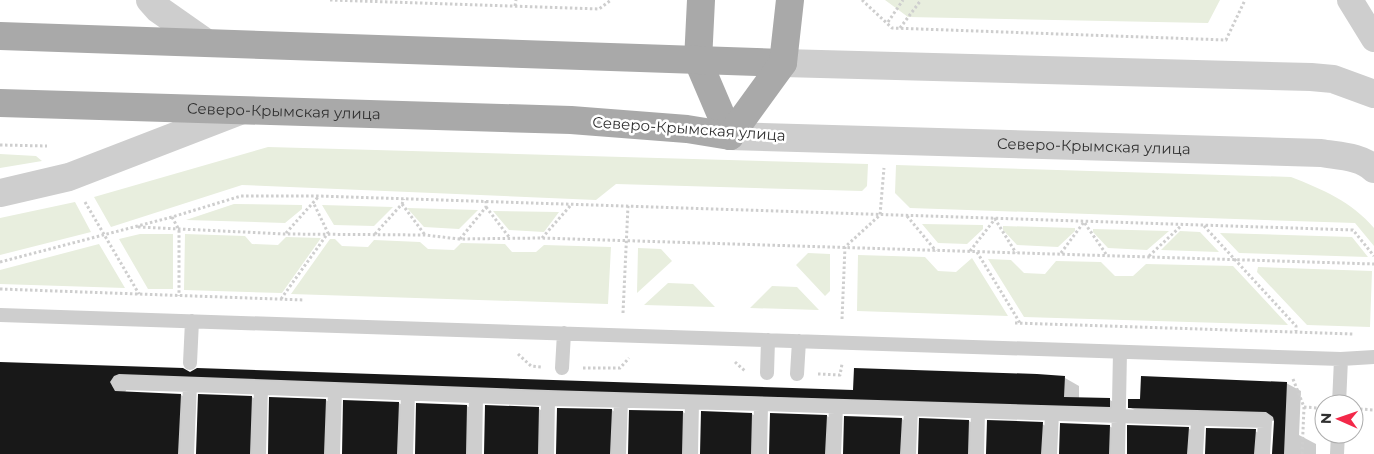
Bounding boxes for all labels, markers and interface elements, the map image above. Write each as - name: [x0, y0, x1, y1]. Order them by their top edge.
- street label: Северо-Крымская улица: [187, 99, 381, 123]
- street label: Северо-Крымская улица: [592, 112, 786, 145]
- street label: Северо-Крымская улица: [997, 134, 1191, 158]
- north arrow: [1314, 394, 1364, 444]
- text: N: [1317, 413, 1335, 425]

